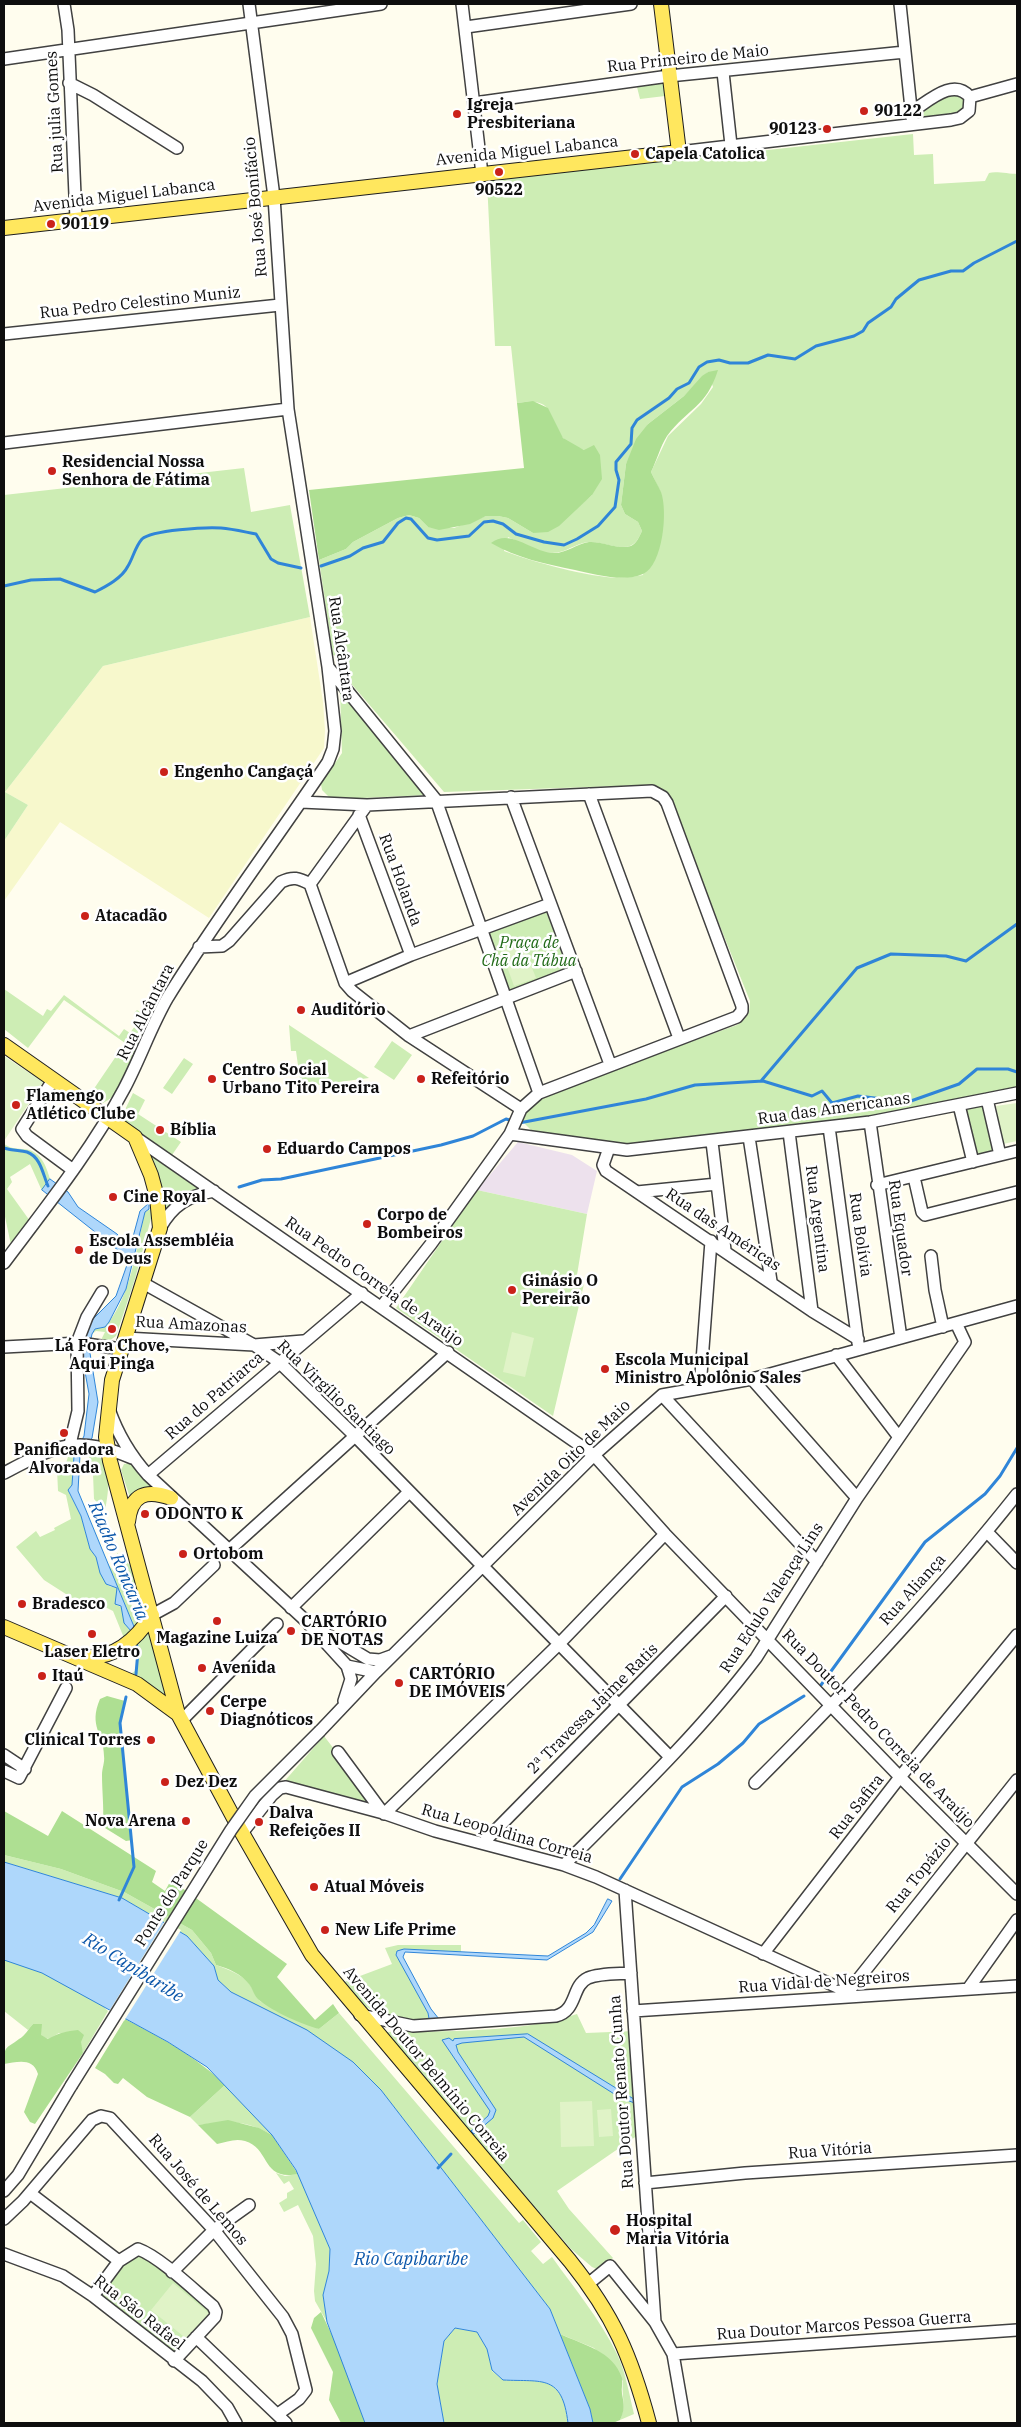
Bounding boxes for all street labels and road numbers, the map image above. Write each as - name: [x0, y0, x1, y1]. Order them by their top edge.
- street label: Rua Primeiro de Maio: [606, 41, 770, 77]
- street label: Rua julia Gomes: [42, 50, 68, 174]
- street label: Avenida Miguel Labanca: [435, 132, 619, 170]
- street label: Rua José Bonifácio: [240, 136, 272, 278]
- street label: Avenida Miguel Labanca: [32, 175, 216, 217]
- street label: Rua Pedro Celestino Muniz: [39, 283, 241, 323]
- street label: Rua Alcântara: [324, 595, 358, 703]
- street label: Rua Holanda: [374, 831, 426, 929]
- street label: Rua Alcântara: [113, 960, 179, 1064]
- street label: Rua das Americanas: [757, 1089, 911, 1129]
- street label: Rua Argentina: [801, 1164, 833, 1274]
- street label: Rua Equador: [884, 1179, 916, 1277]
- street label: Rua das Américas: [662, 1184, 784, 1276]
- street label: Rua Bolívia: [845, 1192, 875, 1278]
- street label: Rua Pedro Correia de Araújo: [281, 1213, 467, 1351]
- street label: Rua Amazonas: [135, 1312, 247, 1338]
- street label: Rua Virgílio Santiago: [273, 1337, 399, 1459]
- street label: Rua do Patriarca: [162, 1348, 268, 1444]
- street label: Avenida Oito de Maio: [507, 1396, 635, 1520]
- street label: Rua Edulo Valença Lins: [716, 1519, 828, 1677]
- street label: Rua Aliança: [876, 1550, 950, 1630]
- street label: Rua Doutor Pedro Correia de Araújo: [778, 1626, 978, 1832]
- street label: 2ª Travessa Jaime Ratis: [524, 1640, 662, 1778]
- street label: Rua Safira: [826, 1771, 888, 1843]
- street label: Rua Leopoldina Correia: [419, 1800, 595, 1868]
- street label: Rua Topázio: [882, 1833, 956, 1917]
- street label: Ponte do Parque: [131, 1836, 213, 1950]
- street label: Avenida Doutor Belmínio Correia: [339, 1963, 513, 2165]
- street label: Rua Vidal de Negreiros: [738, 1966, 910, 1998]
- street label: Rua Doutor Renato Cunha: [606, 1994, 638, 2190]
- street label: Rua José de Lemos: [144, 2130, 252, 2250]
- street label: Rua Vitória: [787, 2138, 873, 2164]
- street label: Rua São Rafael: [89, 2271, 189, 2355]
- street label: Rua Doutor Marcos Pessoa Guerra: [716, 2308, 972, 2344]

